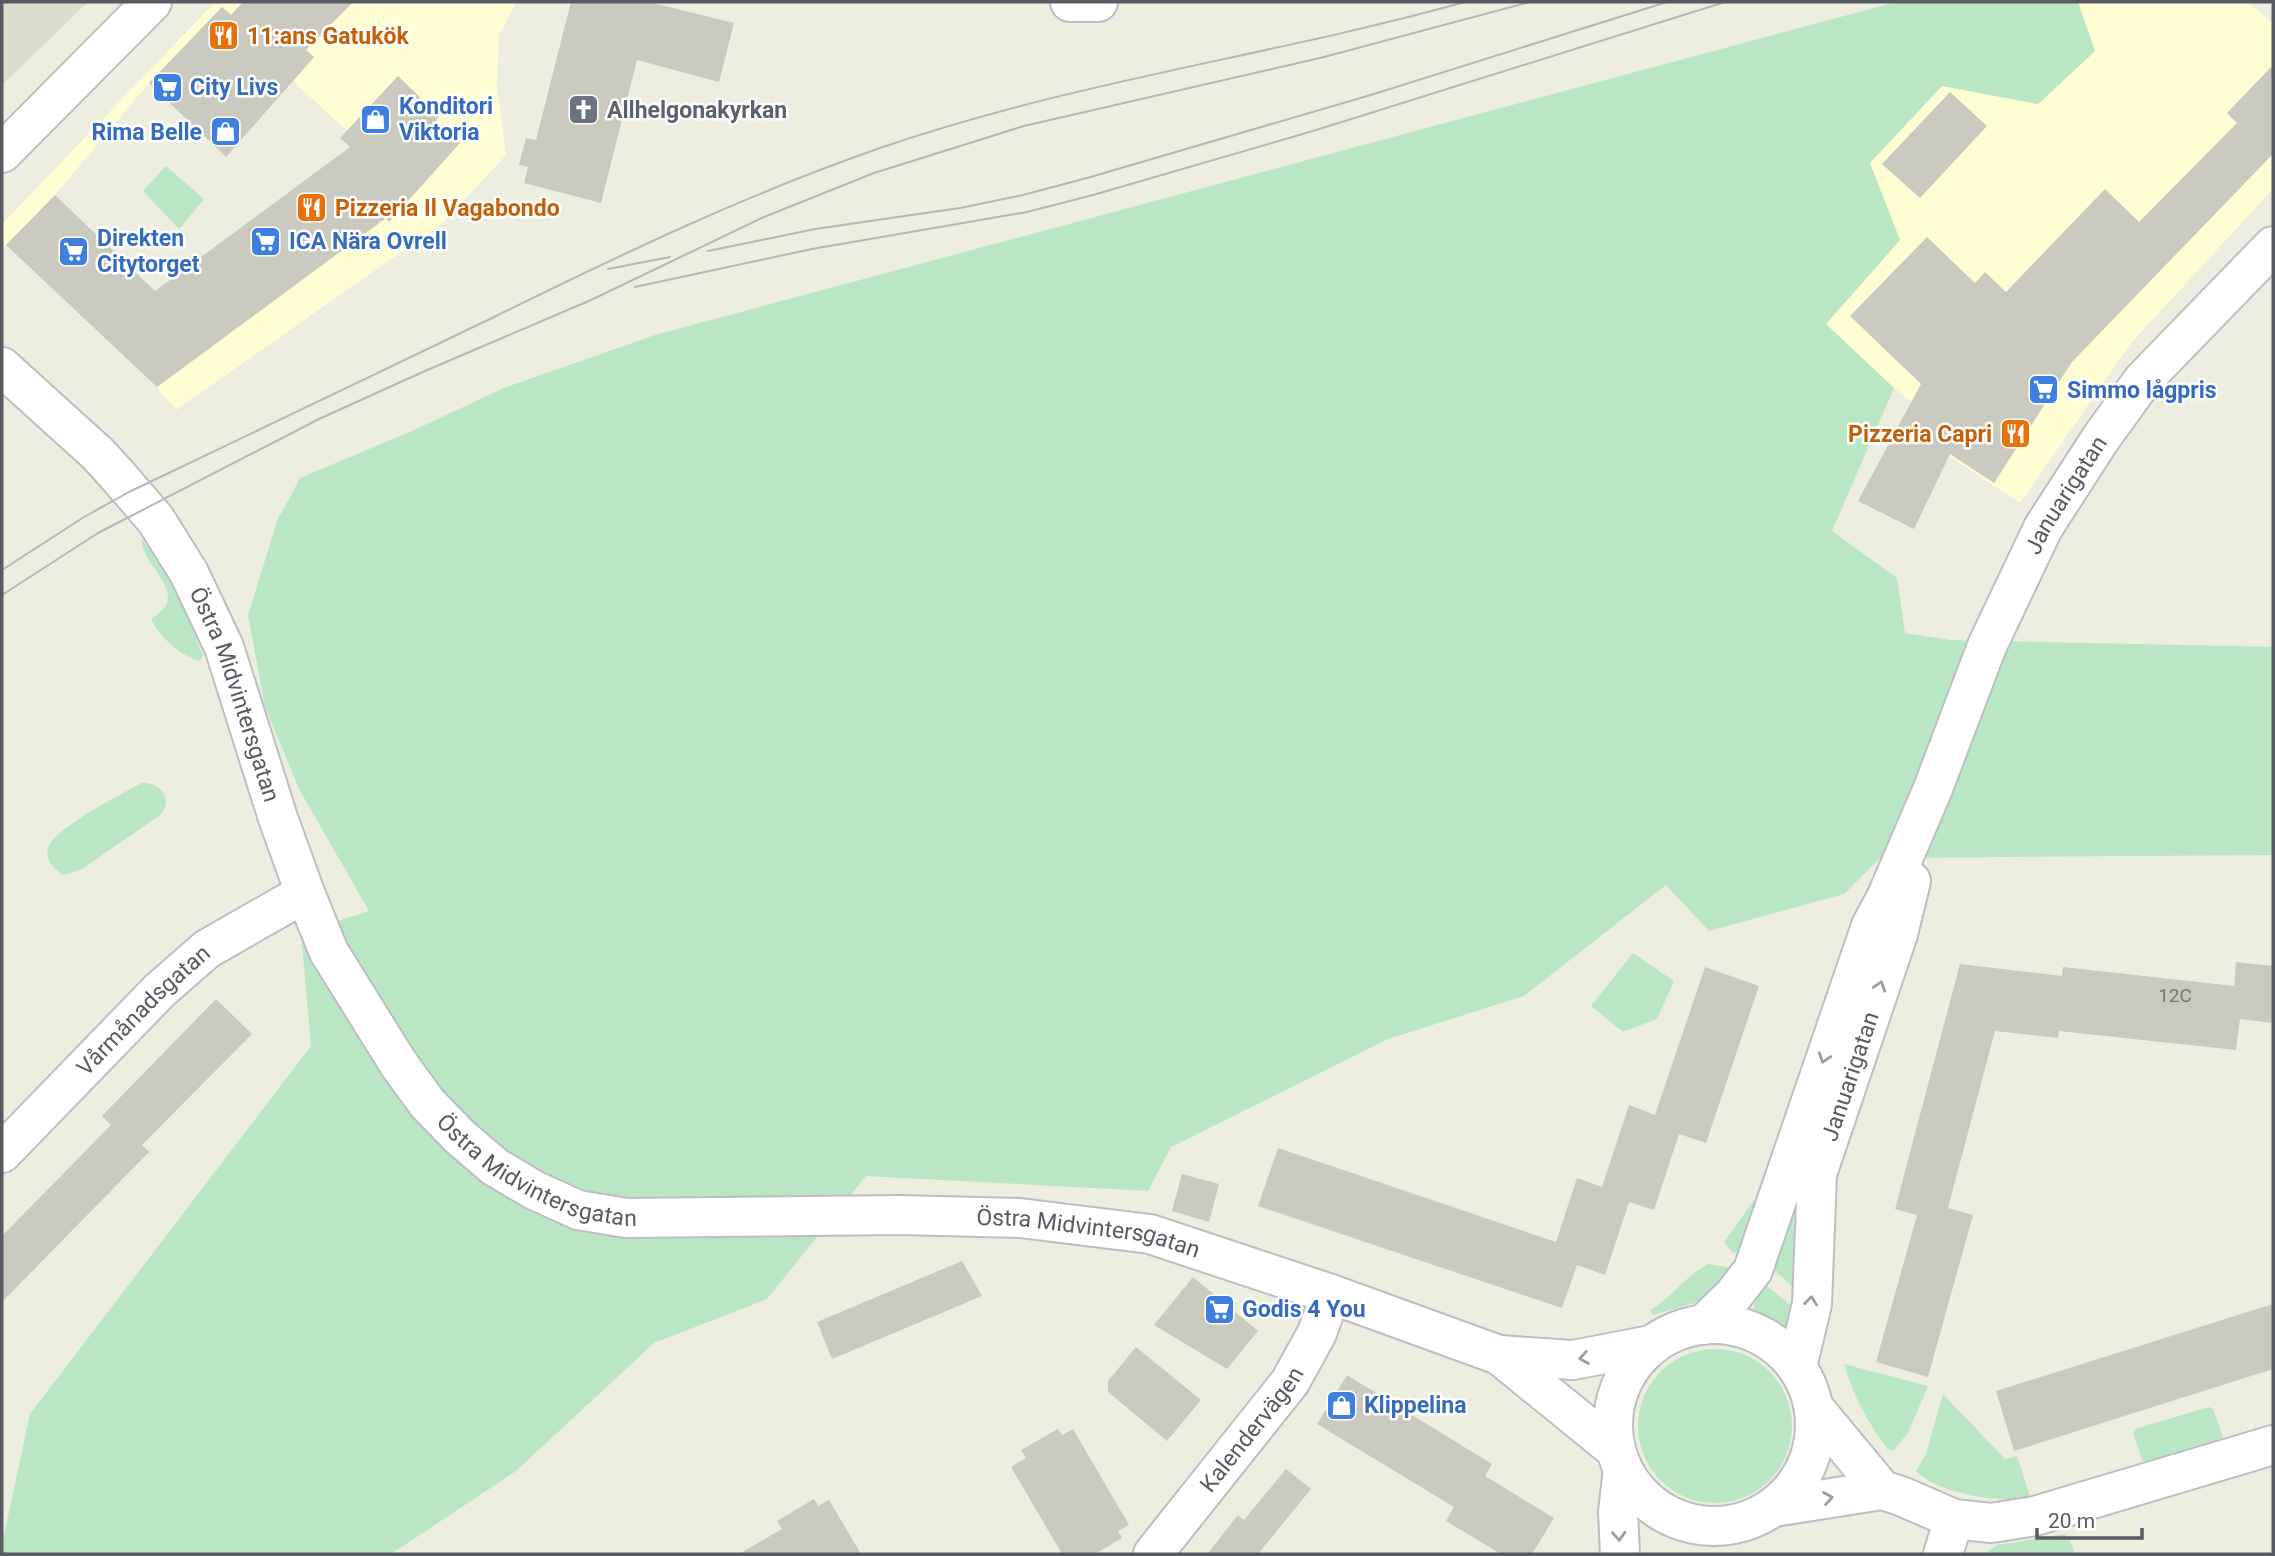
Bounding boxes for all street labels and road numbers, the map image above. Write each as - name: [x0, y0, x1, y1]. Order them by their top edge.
- street label: Januarigatan: [2019, 431, 2113, 559]
- street label: Östra Midvintersgatan: [184, 582, 285, 805]
- street label: Vårmånadsgatan: [72, 940, 216, 1081]
- street label: Januarigatan: [1816, 1008, 1885, 1145]
- street label: Östra Midvintersgatan: [431, 1108, 637, 1232]
- street label: Östra Midvintersgatan: [976, 1203, 1203, 1264]
- street label: Kalendervägen: [1195, 1363, 1310, 1498]

